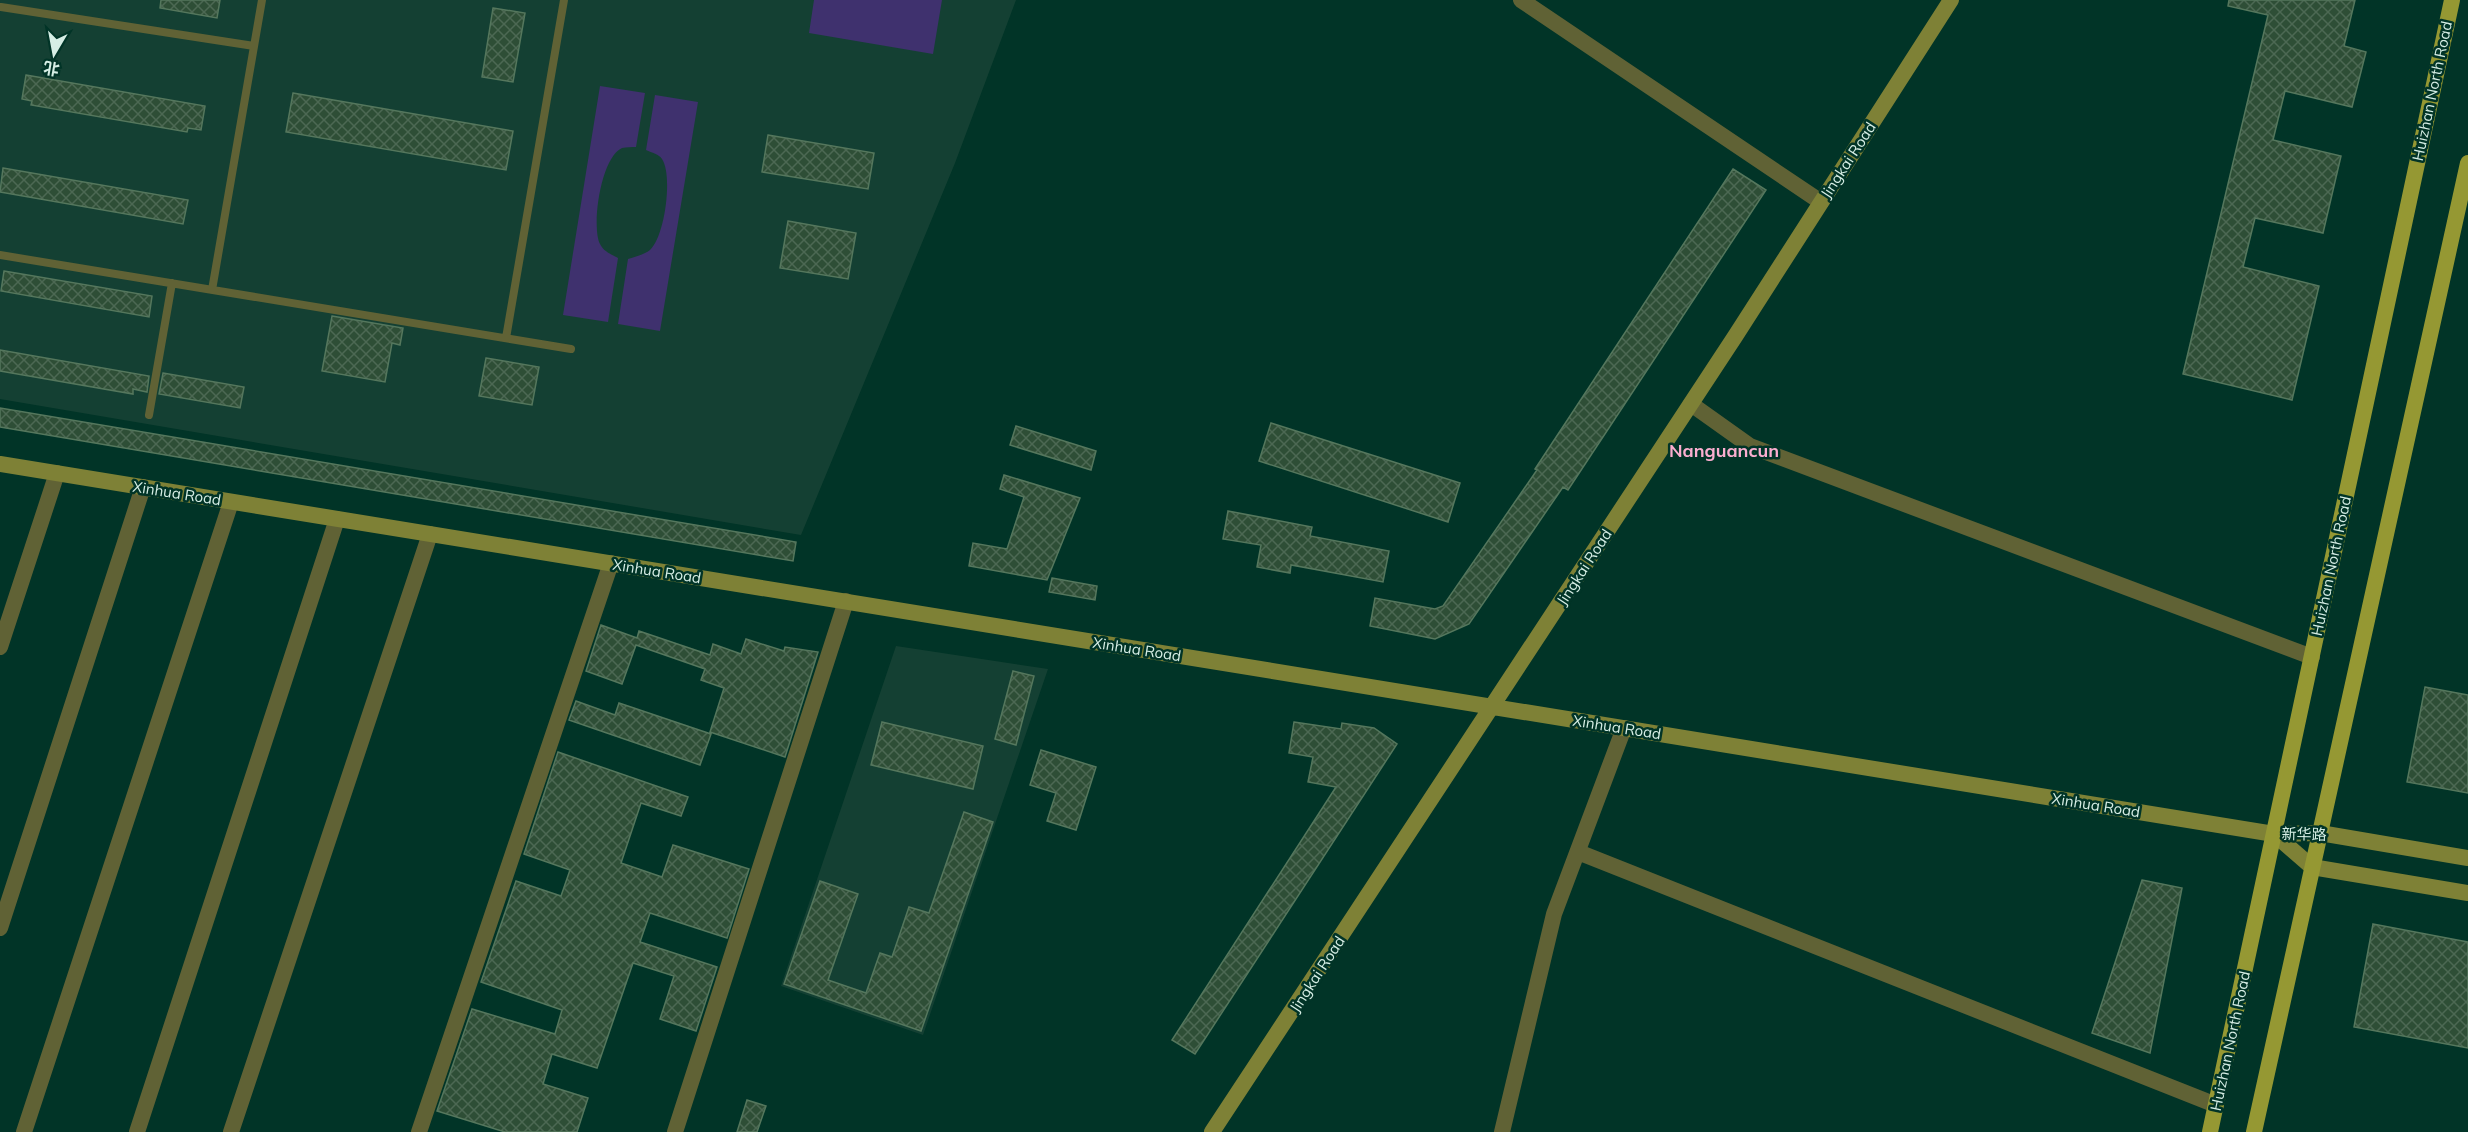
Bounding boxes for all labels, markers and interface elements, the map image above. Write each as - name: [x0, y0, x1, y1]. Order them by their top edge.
- street label: Huizhan North Road: [2408, 19, 2456, 163]
- north arrow: [24, 24, 84, 84]
- text: 北: [42, 58, 61, 80]
- street label: Jingkai Road: [1816, 118, 1880, 202]
- district label: Nanguancun: [1669, 439, 1779, 462]
- street label: Xinhua Road: [131, 477, 223, 509]
- street label: Huizhan North Road: [2307, 494, 2355, 638]
- street label: Jingkai Road: [1552, 525, 1616, 609]
- street label: Xinhua Road: [611, 555, 703, 587]
- street label: Xinhua Road: [1091, 633, 1183, 665]
- street label: Xinhua Road: [1571, 711, 1663, 743]
- street label: Xinhua Road: [2050, 789, 2142, 821]
- street label: 新华路: [2281, 824, 2327, 844]
- street label: Jingkai Road: [1285, 932, 1349, 1016]
- street label: Huizhan North Road: [2206, 969, 2254, 1113]

